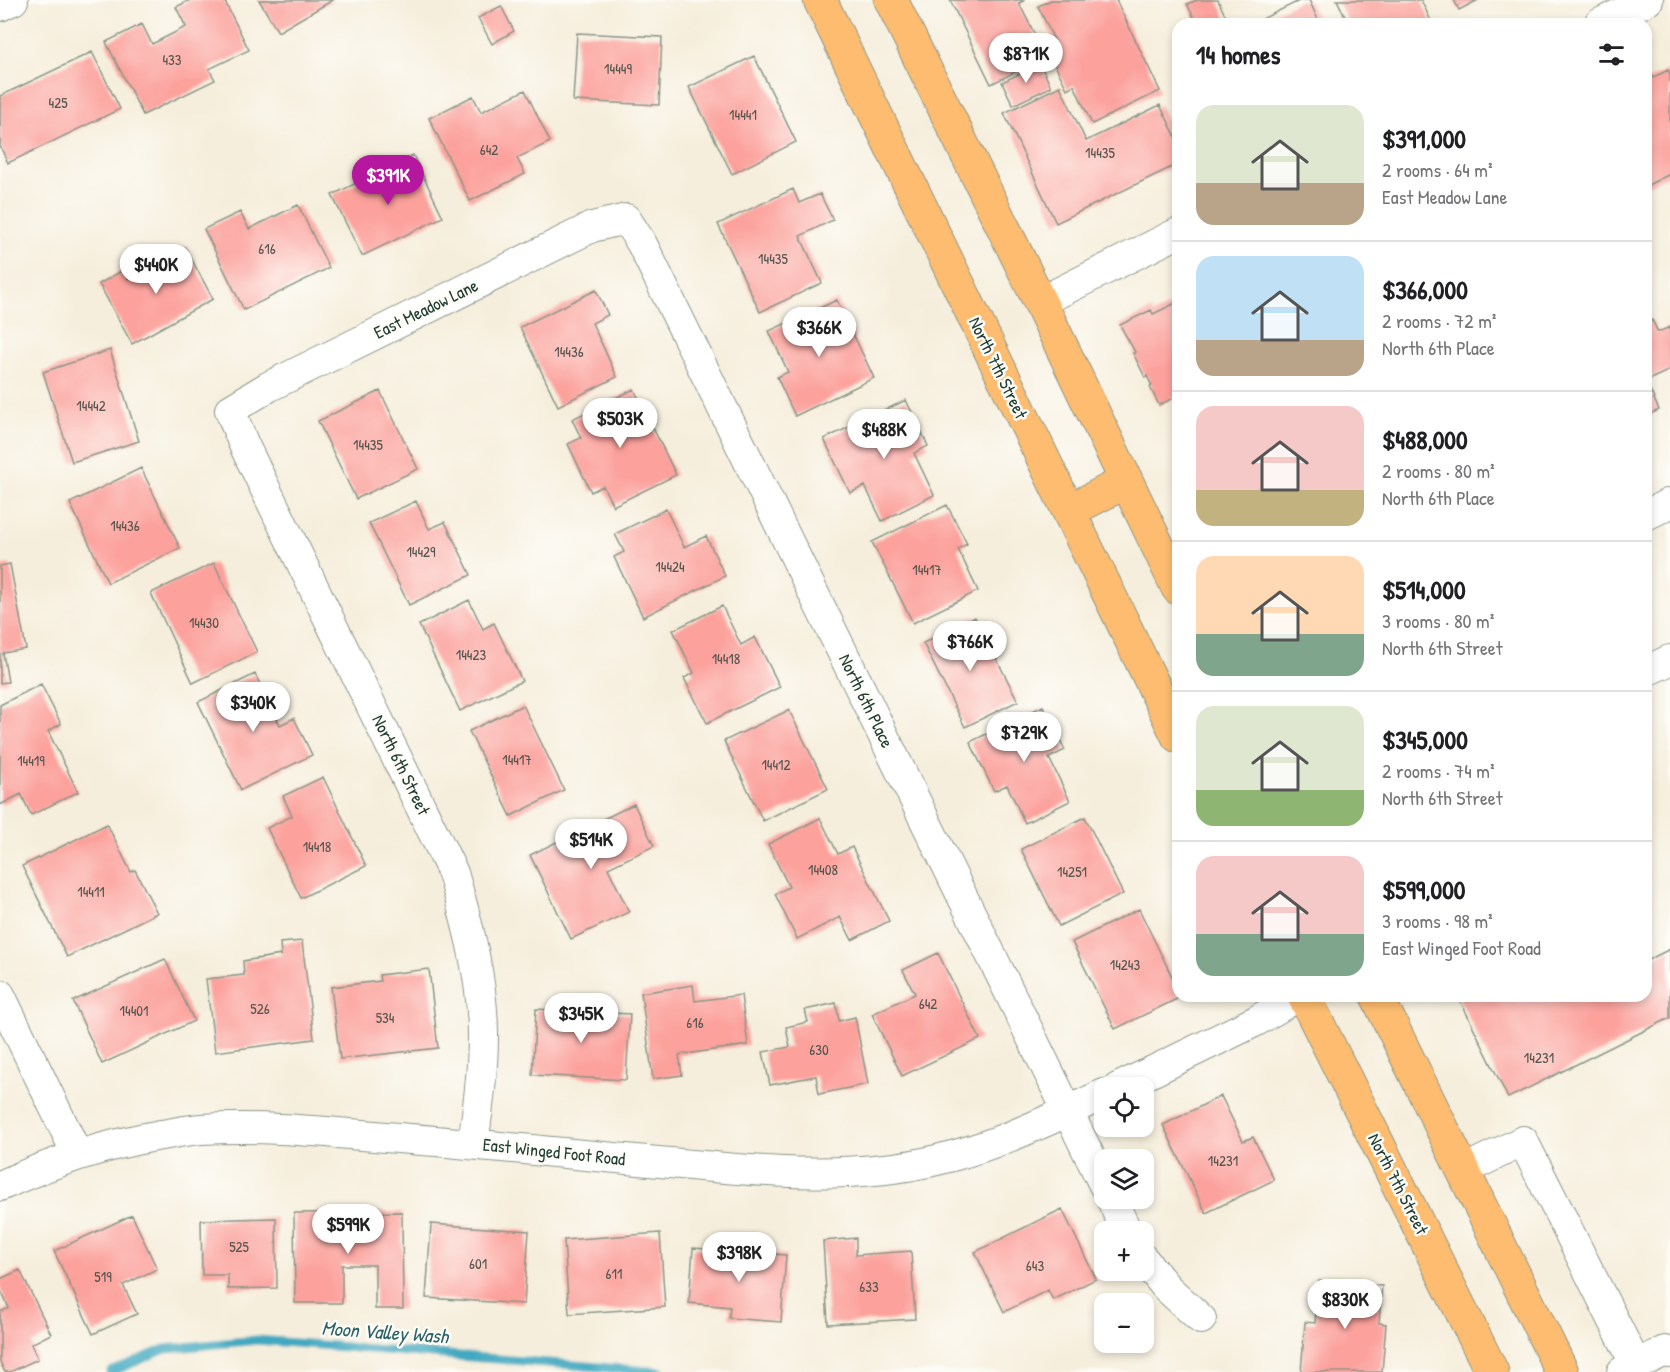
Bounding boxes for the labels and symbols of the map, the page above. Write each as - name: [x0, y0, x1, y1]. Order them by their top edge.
- pin: $871K: [984, 33, 1068, 84]
- house number: 433: [162, 49, 182, 70]
- house number: 14449: [604, 58, 632, 79]
- house number: 425: [49, 92, 68, 113]
- house number: 14441: [729, 104, 757, 125]
- house number: 642: [480, 139, 498, 160]
- house number: 14435: [1085, 142, 1116, 163]
- pin: $391K: [346, 155, 430, 206]
- house number: 616: [258, 238, 276, 259]
- pin: $440K: [114, 244, 198, 295]
- house number: 14435: [758, 248, 789, 269]
- street label: East Meadow Lane: [370, 273, 482, 345]
- pin: $366K: [777, 307, 861, 358]
- street label: North 7th Street: [963, 313, 1034, 424]
- house number: 14436: [554, 341, 584, 362]
- house number: 14442: [76, 395, 106, 416]
- pin: $503K: [578, 398, 662, 449]
- pin: $488K: [842, 409, 926, 460]
- house number: 14435: [353, 434, 384, 455]
- house number: 14436: [110, 515, 140, 536]
- house number: 14429: [406, 541, 436, 562]
- house number: 14424: [655, 556, 685, 577]
- house number: 14417: [912, 559, 942, 580]
- house number: 14430: [189, 612, 219, 633]
- pin: $766K: [928, 621, 1012, 672]
- house number: 14423: [456, 644, 486, 665]
- house number: 14418: [712, 648, 740, 669]
- street label: North 6th Place: [833, 650, 900, 752]
- pin: $340K: [211, 682, 295, 733]
- street label: North 6th Street: [366, 710, 437, 820]
- pin: $729K: [982, 712, 1066, 763]
- house number: 14417: [502, 749, 532, 770]
- house number: 14419: [17, 750, 45, 771]
- house number: 14412: [761, 754, 791, 775]
- pin: $514K: [549, 819, 633, 870]
- house number: 14418: [303, 836, 331, 857]
- house number: 14408: [808, 859, 838, 880]
- house number: 14251: [1057, 861, 1087, 882]
- house number: 14411: [77, 881, 105, 902]
- house number: 14243: [1110, 954, 1140, 975]
- pin: $345K: [539, 993, 623, 1044]
- house number: 642: [919, 993, 937, 1014]
- house number: 526: [250, 998, 270, 1019]
- house number: 14401: [120, 1000, 148, 1021]
- house number: 534: [376, 1007, 395, 1028]
- house number: 616: [686, 1012, 704, 1033]
- house number: 630: [809, 1039, 829, 1060]
- house number: 14231: [1524, 1047, 1554, 1068]
- street label: North 7th Street: [1362, 1129, 1435, 1239]
- street label: East Winged Foot Road: [482, 1132, 626, 1171]
- house number: 14231: [1208, 1150, 1238, 1171]
- pin: $599K: [306, 1204, 390, 1255]
- pin: $398K: [697, 1232, 781, 1283]
- house number: 525: [229, 1236, 250, 1257]
- house number: 601: [469, 1253, 487, 1274]
- house number: 643: [1026, 1255, 1044, 1276]
- house number: 611: [606, 1263, 622, 1284]
- house number: 519: [94, 1266, 112, 1287]
- house number: 633: [859, 1276, 879, 1297]
- pin: $830K: [1303, 1279, 1387, 1330]
- water label: Moon Valley Wash: [321, 1314, 451, 1350]

